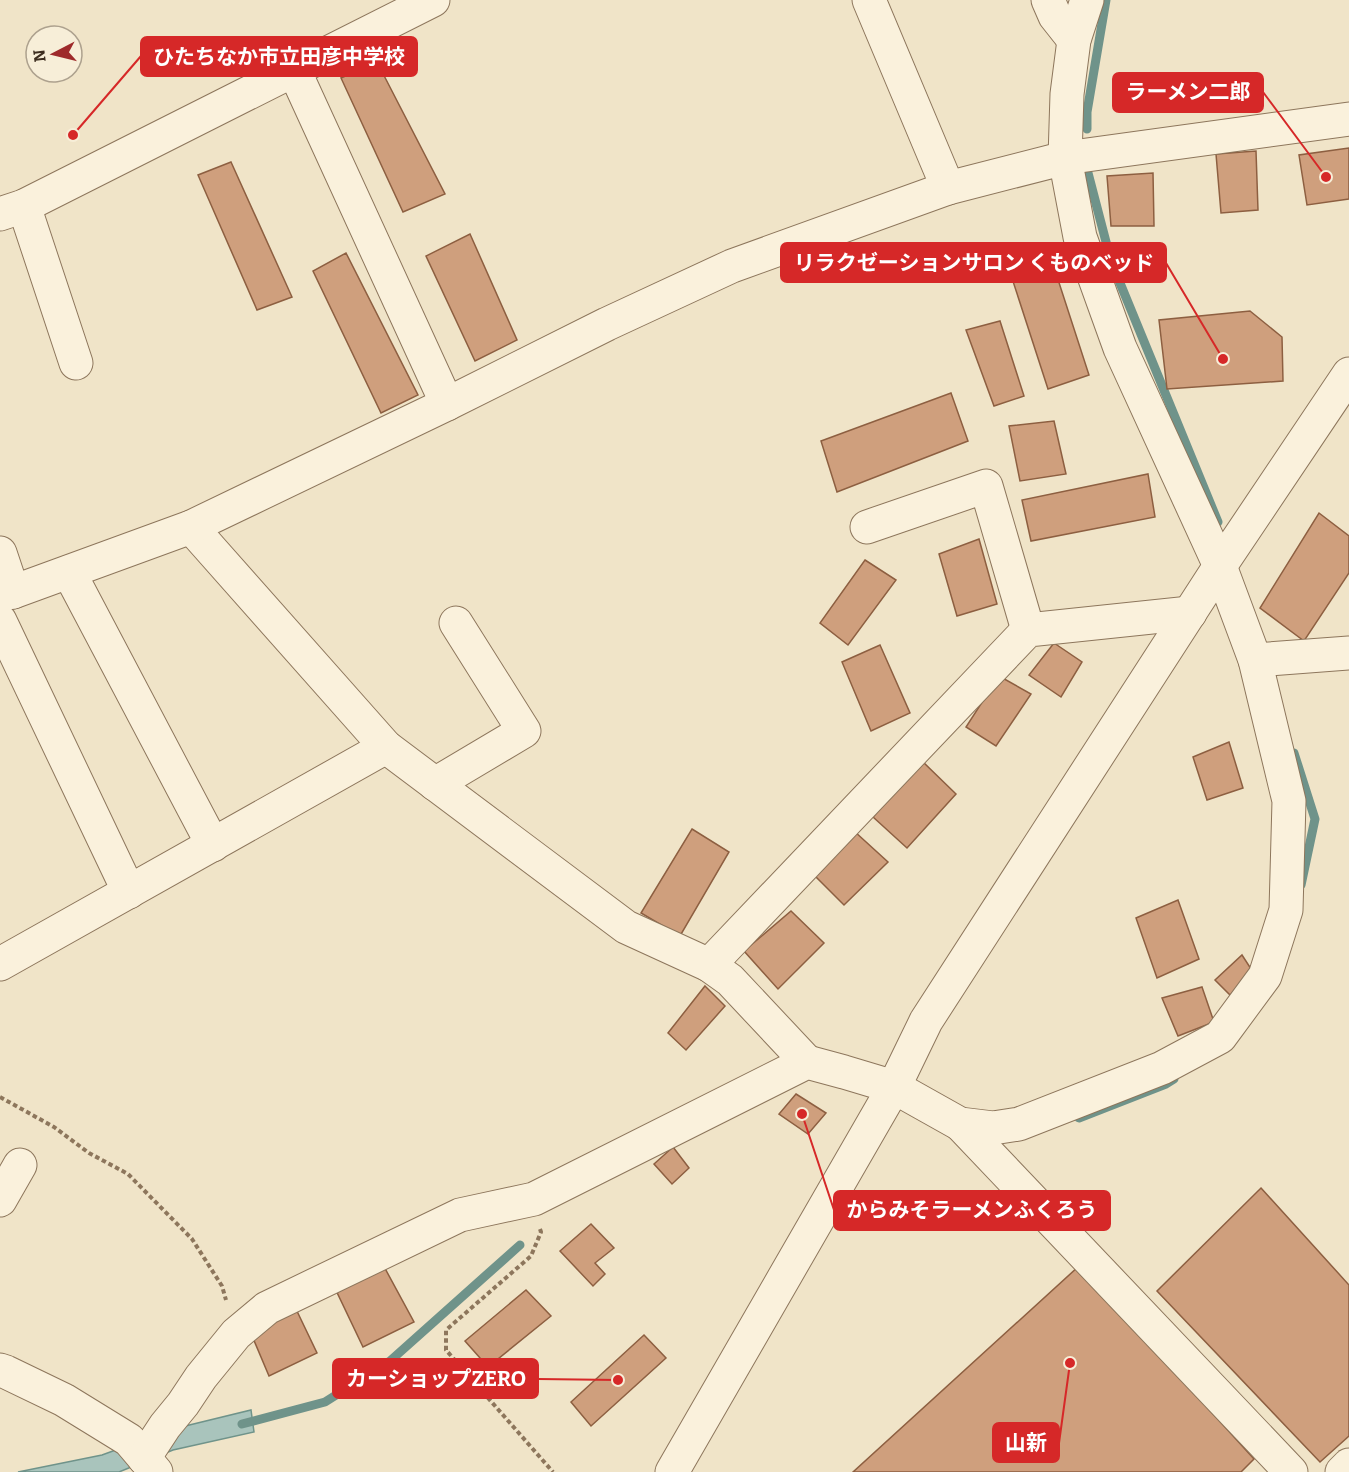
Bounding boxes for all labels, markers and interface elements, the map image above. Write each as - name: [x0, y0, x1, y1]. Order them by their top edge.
- north arrow: [24, 24, 84, 84]
- callout: ひたちなか市立田彦中学校: [141, 37, 417, 76]
- text: ひたちなか市立田彦中学校: [153, 44, 405, 70]
- text: N: [29, 48, 50, 63]
- callout: ラーメン二郎: [1113, 73, 1263, 112]
- text: ラーメン二郎: [1125, 79, 1251, 105]
- callout: リラクゼーションサロン くものベッド: [781, 243, 1166, 282]
- text: リラクゼーションサロン くものベッド: [794, 250, 1154, 276]
- callout: からみそラーメンふくろう: [834, 1191, 1110, 1230]
- text: からみそラーメンふくろう: [846, 1197, 1098, 1223]
- callout: カーショップZERO: [333, 1359, 538, 1398]
- text: カーショップZERO: [346, 1366, 526, 1392]
- callout: 山新: [993, 1423, 1059, 1462]
- text: 山新: [1005, 1430, 1047, 1456]

